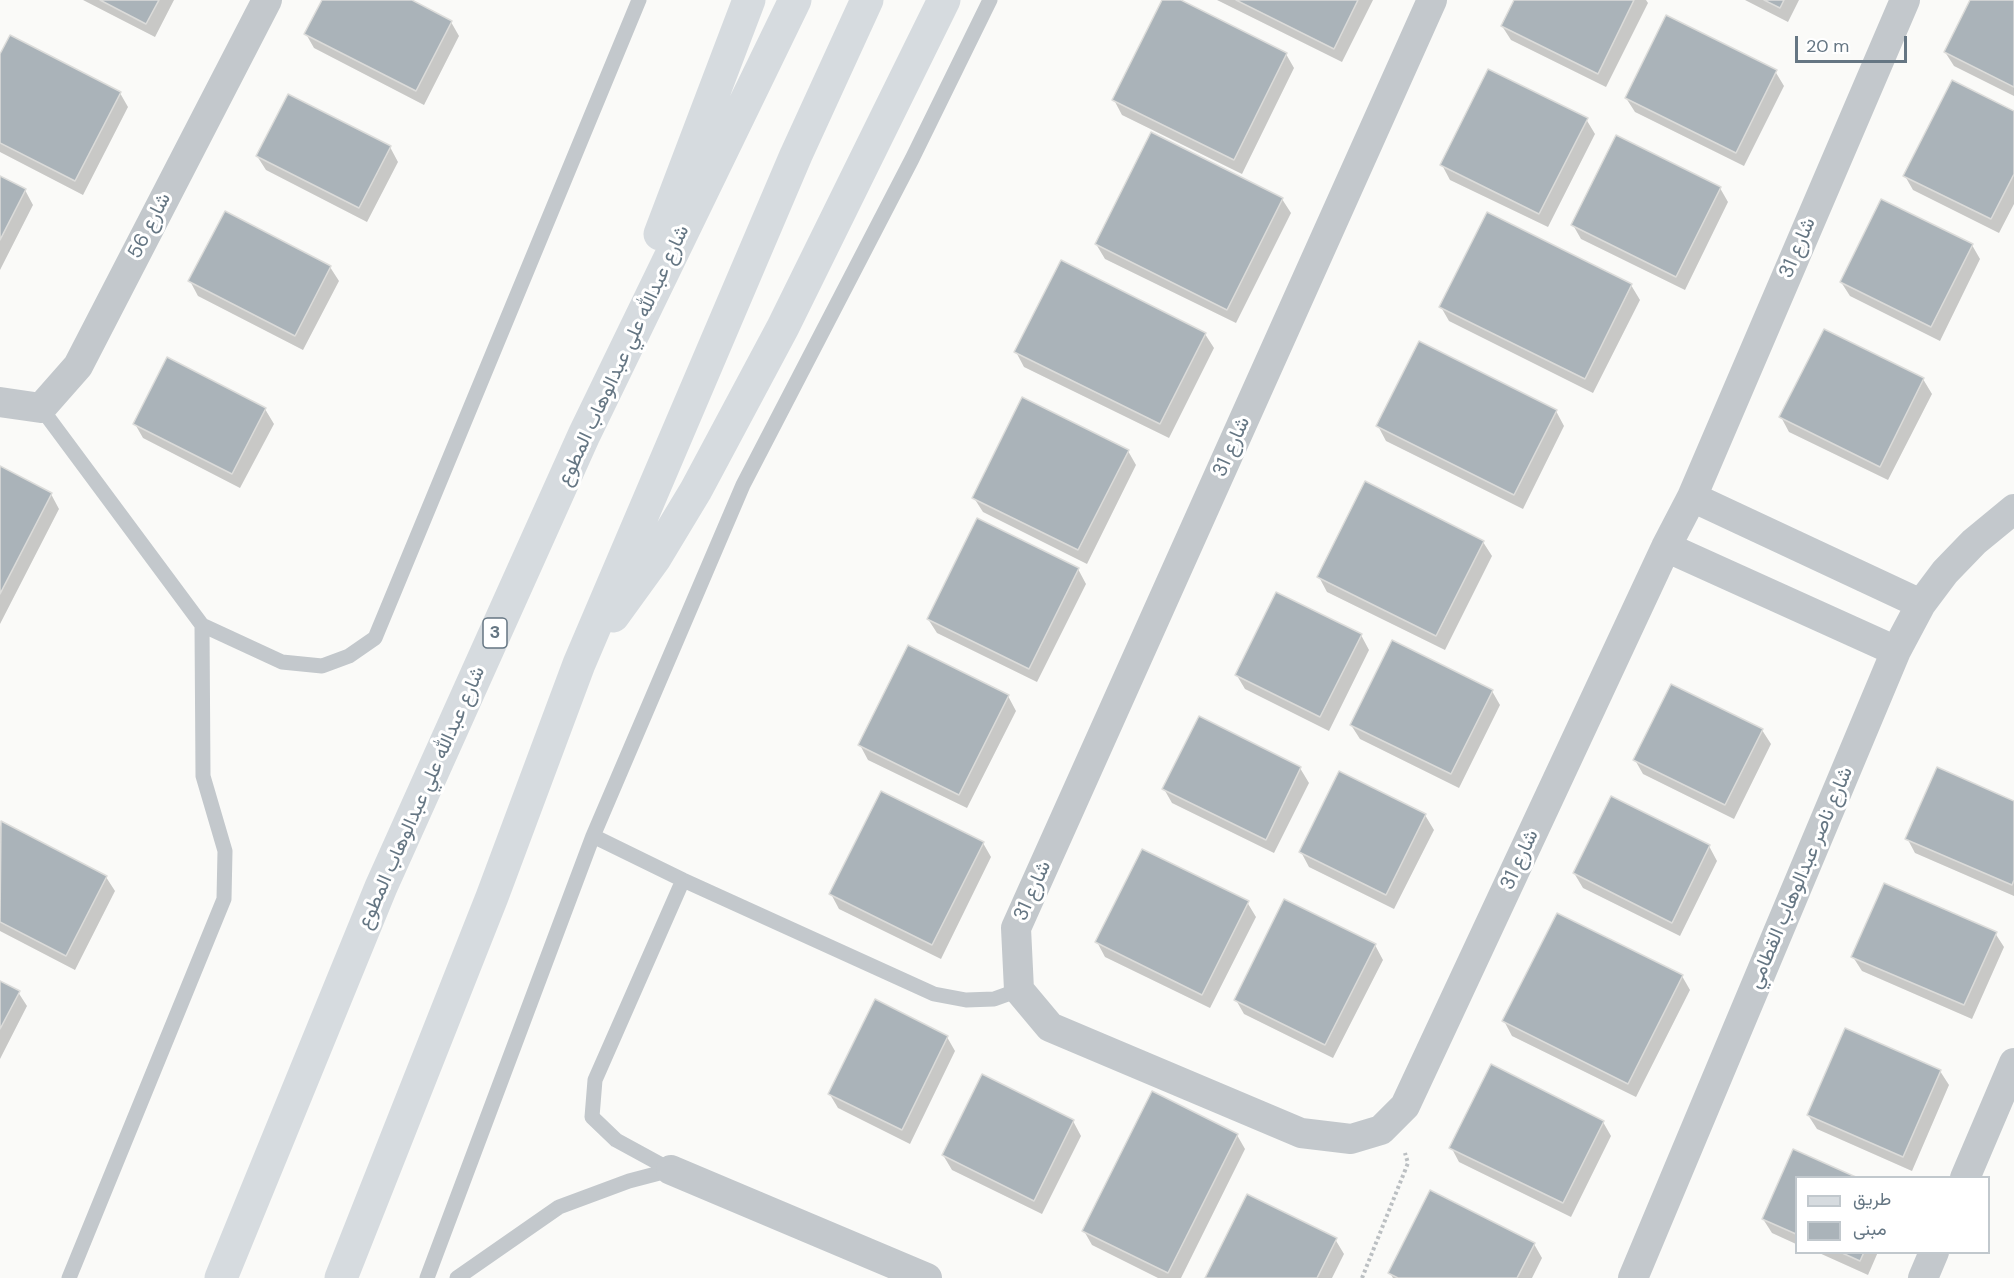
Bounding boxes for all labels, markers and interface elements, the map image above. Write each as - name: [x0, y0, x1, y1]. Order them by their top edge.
- scale bar: [1798, 24, 1910, 62]
- text: 20 m: [1806, 34, 1849, 58]
- street label: شارع 56: [123, 189, 177, 263]
- street label: شارع 31: [1775, 214, 1821, 282]
- street label: شارع عبدالله علي عبدالوهاب المطوع: [553, 222, 695, 490]
- street label: شارع 31: [1208, 413, 1256, 481]
- road number: 3: [483, 618, 507, 648]
- street label: شارع عبدالله علي عبدالوهاب المطوع: [353, 663, 491, 933]
- street label: شارع ناصر عبدالوهاب القطامي: [1743, 763, 1859, 993]
- street label: شارع 31: [1496, 826, 1544, 894]
- street label: شارع 31: [1009, 857, 1057, 925]
- legend: [1795, 1176, 1990, 1254]
- text: طريق: [1853, 1187, 1891, 1211]
- text: مبنى: [1853, 1217, 1887, 1241]

